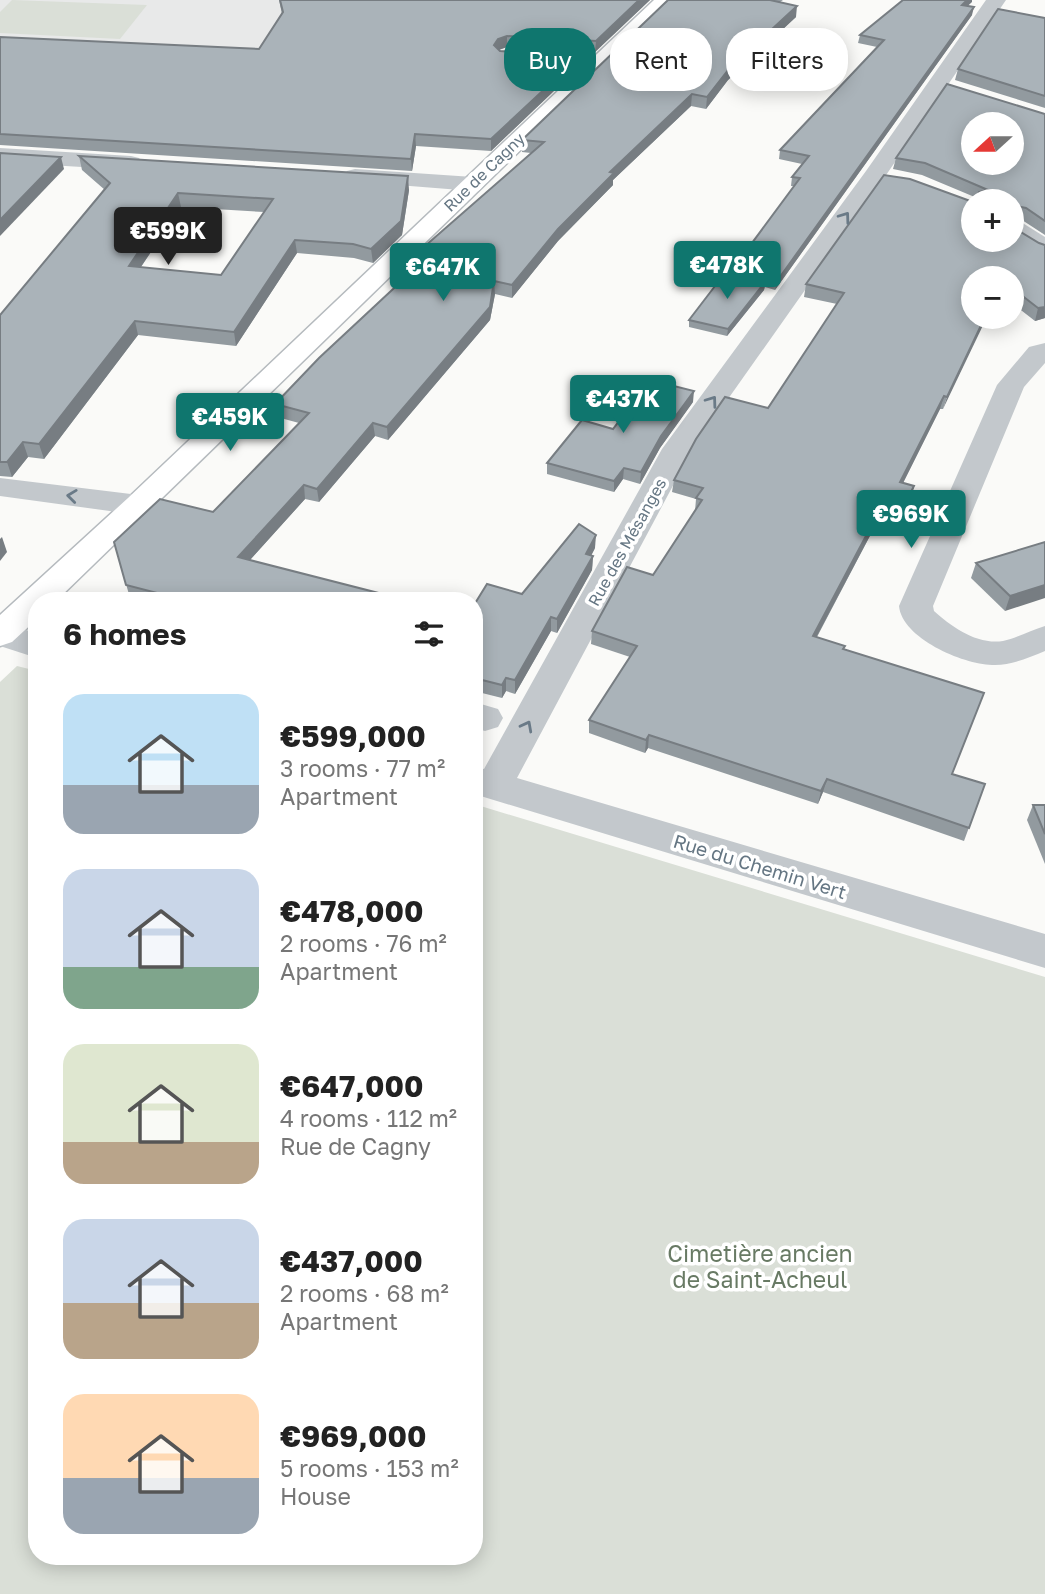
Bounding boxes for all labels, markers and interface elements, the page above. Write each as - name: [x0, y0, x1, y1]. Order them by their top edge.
- chip: Buy: [504, 28, 596, 91]
- chip: Rent: [610, 28, 712, 91]
- chip: Filters: [726, 28, 848, 91]
- north arrow: [961, 112, 1024, 175]
- map controls: [961, 112, 1024, 329]
- street label: Rue de Cagny: [439, 128, 529, 216]
- button: +: [961, 189, 1024, 252]
- pin: €599K: [119, 208, 217, 267]
- one-way arrow: [837, 212, 849, 225]
- text: €599K: [130, 216, 206, 244]
- pin: €478K: [678, 242, 776, 301]
- pin: €647K: [394, 244, 492, 303]
- text: €478K: [690, 250, 764, 278]
- text: €647K: [406, 252, 480, 280]
- button: −: [961, 266, 1024, 329]
- pin: €437K: [574, 376, 672, 435]
- text: €437K: [586, 384, 660, 412]
- pin: €459K: [181, 393, 279, 453]
- one-way arrow: [704, 396, 716, 409]
- text: €459K: [192, 402, 268, 430]
- street label: Rue des Mésanges: [584, 475, 670, 609]
- one-way arrow: [66, 489, 77, 504]
- pin: €969K: [862, 490, 960, 550]
- text: €969K: [873, 499, 949, 527]
- icon: filters: [410, 615, 448, 653]
- text: 6 homes: [63, 616, 186, 652]
- text: €599,000: [280, 718, 426, 754]
- one-way arrow: [519, 721, 532, 734]
- icon: home: [119, 722, 203, 806]
- text: 3 rooms · 77 m²: [280, 754, 445, 782]
- text: Apartment: [280, 782, 398, 810]
- street label: Rue du Chemin Vert: [671, 829, 849, 903]
- text: €478,000: [280, 893, 424, 929]
- icon: home: [119, 897, 203, 981]
- text: 2 rooms · 76 m²: [280, 929, 447, 957]
- text: Apartment: [280, 957, 398, 985]
- text: €647,000: [280, 1068, 423, 1104]
- icon: home: [119, 1072, 203, 1156]
- text: 4 rooms · 112 m²: [280, 1104, 457, 1132]
- text: Rue de Cagny: [280, 1132, 431, 1160]
- park label: Cimetière ancien de Saint-Acheul: [667, 1239, 853, 1293]
- text: €437,000: [280, 1243, 423, 1279]
- icon: home: [119, 1247, 203, 1331]
- text: 2 rooms · 68 m²: [280, 1279, 449, 1307]
- text: Apartment: [280, 1307, 398, 1335]
- text: €969,000: [280, 1418, 426, 1454]
- icon: home: [119, 1422, 203, 1506]
- text: 5 rooms · 153 m²: [280, 1454, 459, 1482]
- text: House: [280, 1482, 351, 1510]

